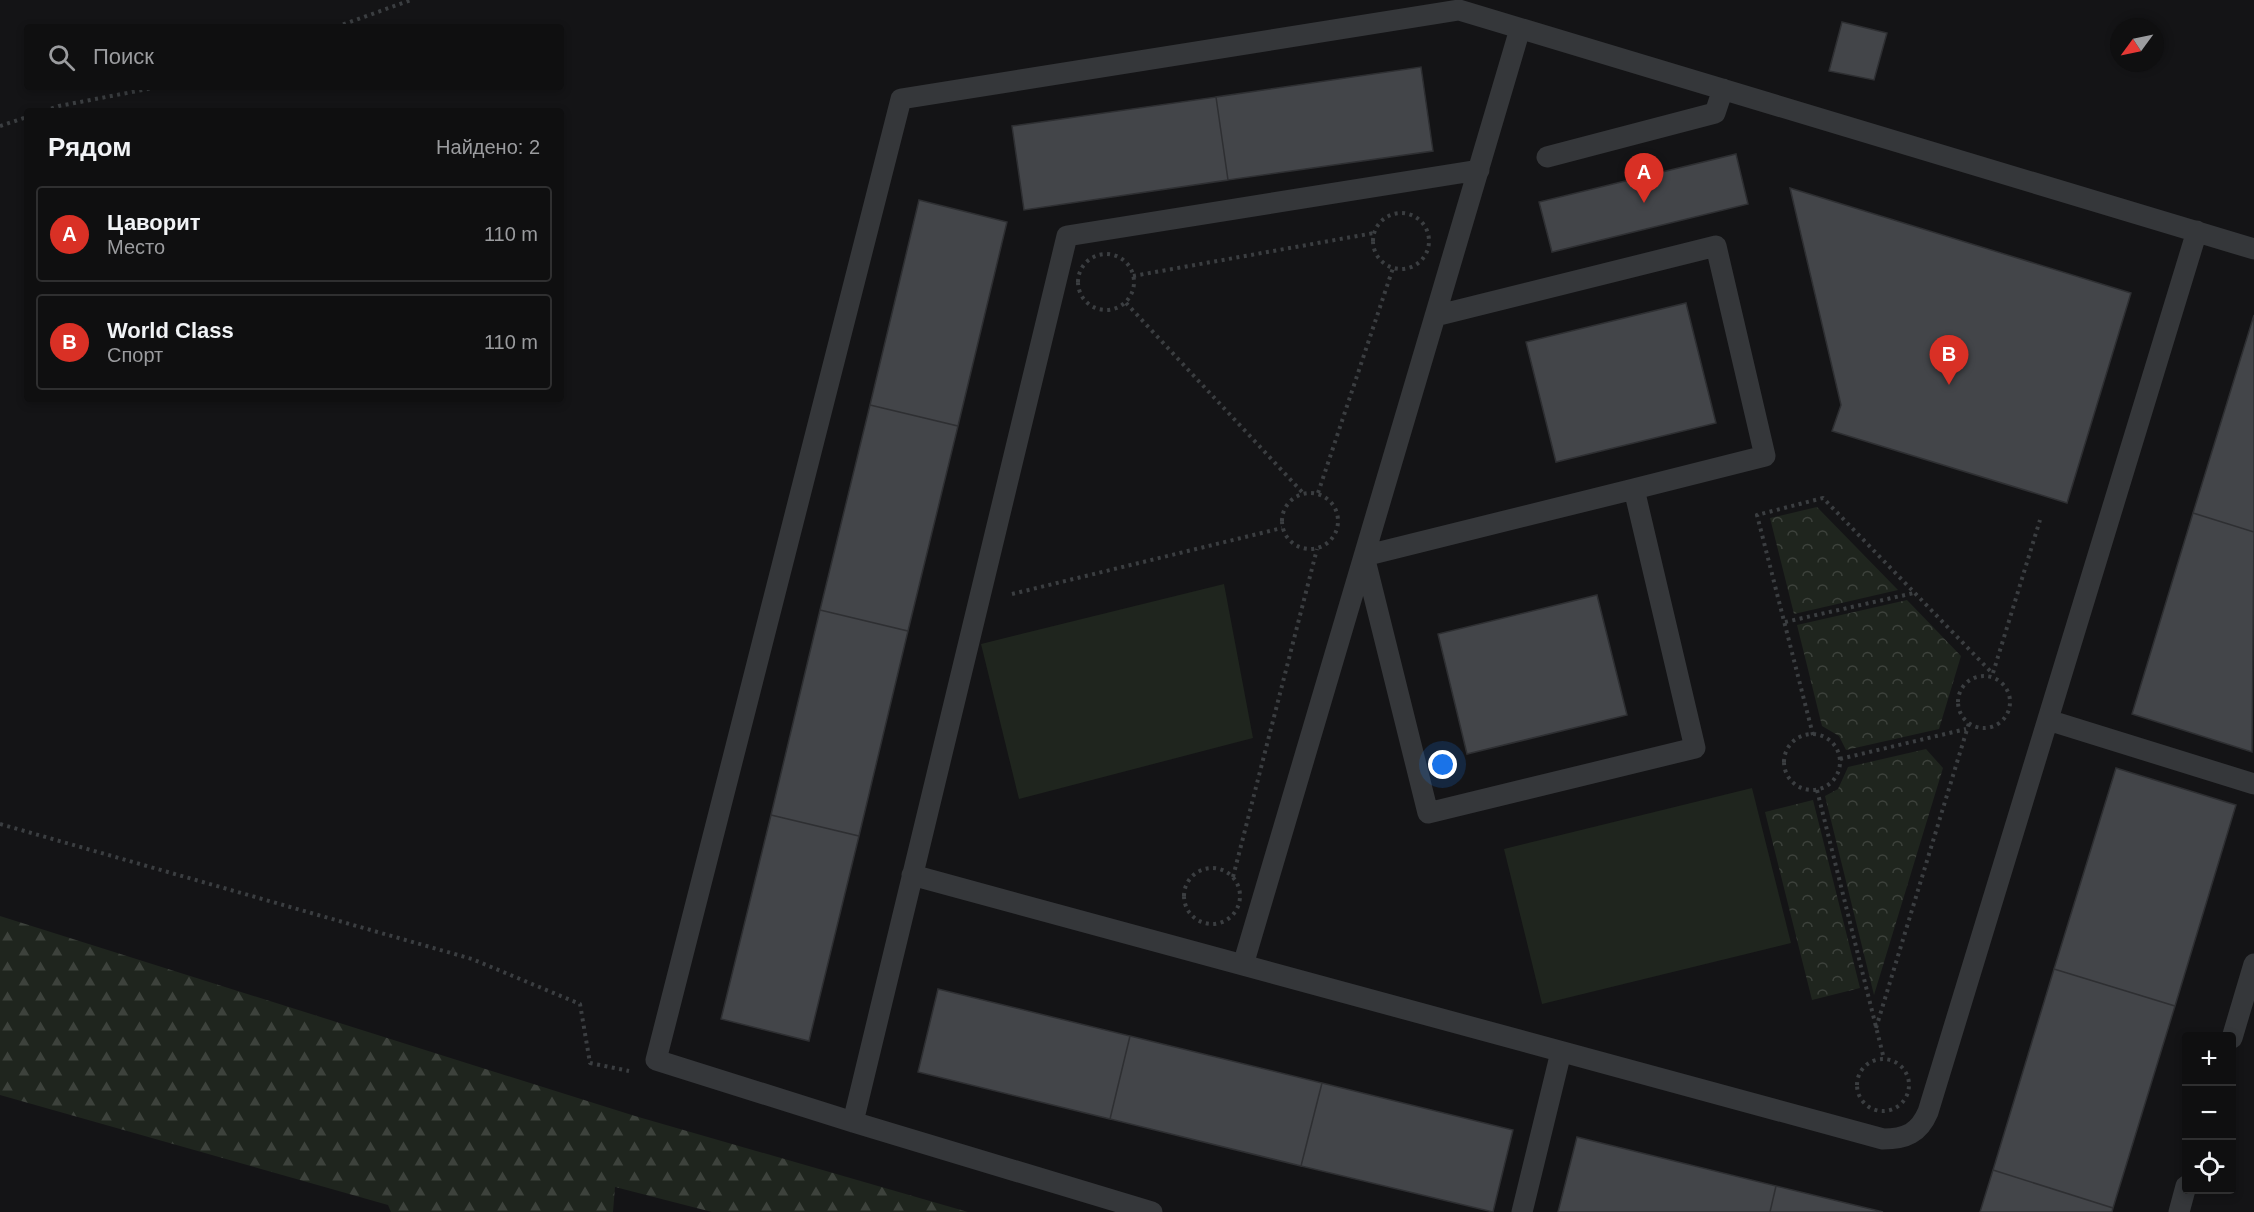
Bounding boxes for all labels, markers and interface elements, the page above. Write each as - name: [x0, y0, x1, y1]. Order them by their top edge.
- north arrow: [2110, 18, 2164, 72]
- search box: [24, 24, 564, 90]
- icon: search: [45, 41, 78, 74]
- text: Поиск: [93, 44, 154, 69]
- text: Рядом: [48, 132, 131, 162]
- text: Найдено: 2: [436, 136, 540, 158]
- pin: A: [1624, 154, 1664, 203]
- text: Цаворит: [107, 210, 201, 235]
- text: A: [62, 223, 77, 245]
- text: 110 m: [484, 223, 538, 245]
- text: Место: [107, 236, 165, 258]
- text: World Class: [107, 318, 234, 343]
- text: B: [62, 331, 77, 353]
- text: 110 m: [484, 331, 538, 353]
- pin: B: [1930, 336, 1968, 385]
- text: Спорт: [107, 344, 163, 366]
- your location: [1428, 750, 1457, 779]
- map controls: [2182, 1032, 2236, 1194]
- button: +: [2182, 1032, 2236, 1086]
- button: −: [2182, 1086, 2236, 1140]
- button: locate: [2182, 1140, 2236, 1194]

